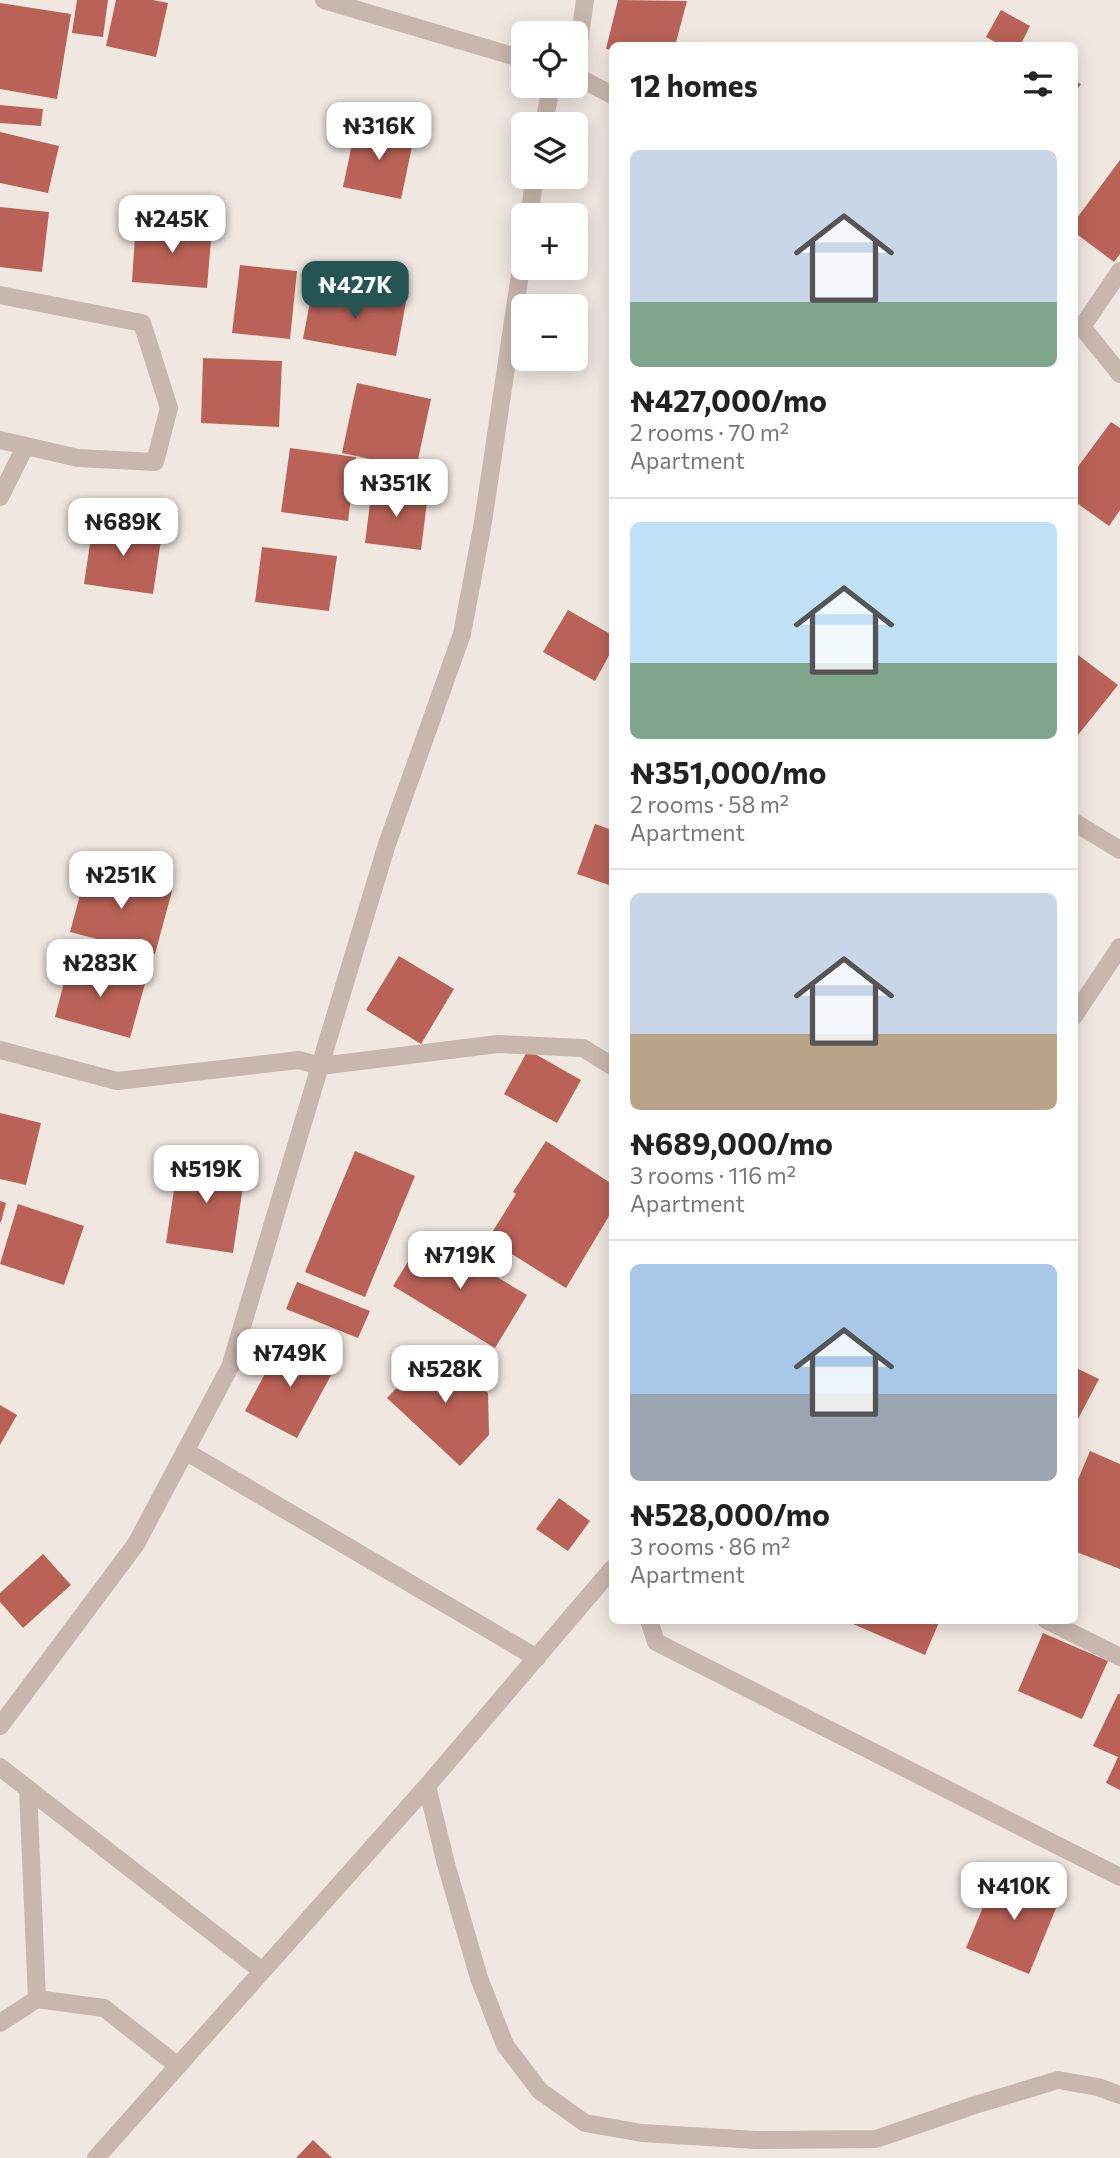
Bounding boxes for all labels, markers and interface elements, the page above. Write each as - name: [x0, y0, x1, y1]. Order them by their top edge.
- map controls: [511, 21, 588, 371]
- button: locate: [511, 21, 588, 98]
- icon: filters: [1019, 65, 1057, 103]
- text: 12 homes: [630, 66, 758, 103]
- pin: ₦316K: [330, 102, 428, 162]
- text: ₦316K: [342, 111, 416, 139]
- button: layers: [511, 112, 588, 189]
- icon: home: [781, 195, 907, 321]
- pin: ₦245K: [123, 196, 221, 255]
- button: +: [511, 203, 588, 280]
- text: ₦245K: [135, 204, 209, 232]
- pin: ₦427K: [306, 262, 404, 321]
- text: ₦427K: [318, 270, 392, 298]
- button: −: [511, 294, 588, 371]
- text: ₦427,000/mo: [630, 381, 827, 418]
- text: 2 rooms · 70 m²: [630, 418, 789, 446]
- text: Apartment: [630, 446, 745, 474]
- pin: ₦351K: [347, 460, 445, 519]
- text: ₦351K: [360, 468, 432, 496]
- pin: ₦689K: [74, 498, 172, 558]
- text: ₦689K: [84, 507, 162, 535]
- icon: home: [781, 567, 907, 693]
- text: ₦351,000/mo: [630, 753, 826, 790]
- text: 2 rooms · 58 m²: [630, 790, 789, 818]
- text: Apartment: [630, 818, 745, 846]
- pin: ₦251K: [72, 852, 170, 911]
- text: ₦251K: [85, 860, 157, 888]
- icon: home: [781, 938, 907, 1064]
- pin: ₦283K: [51, 940, 149, 999]
- text: ₦283K: [62, 948, 138, 976]
- text: ₦689,000/mo: [630, 1124, 833, 1161]
- pin: ₦519K: [157, 1146, 255, 1205]
- text: ₦519K: [170, 1154, 242, 1182]
- text: 3 rooms · 116 m²: [630, 1161, 796, 1189]
- text: Apartment: [630, 1189, 745, 1217]
- pin: ₦719K: [411, 1232, 509, 1291]
- text: ₦719K: [424, 1240, 496, 1268]
- icon: home: [781, 1309, 907, 1435]
- pin: ₦749K: [241, 1330, 339, 1389]
- text: ₦749K: [253, 1338, 327, 1366]
- pin: ₦528K: [396, 1346, 494, 1405]
- text: ₦528K: [407, 1354, 483, 1382]
- text: ₦528,000/mo: [630, 1495, 830, 1532]
- text: 3 rooms · 86 m²: [630, 1532, 790, 1560]
- text: Apartment: [630, 1560, 745, 1588]
- pin: ₦410K: [965, 1862, 1063, 1922]
- text: ₦410K: [977, 1871, 1051, 1899]

